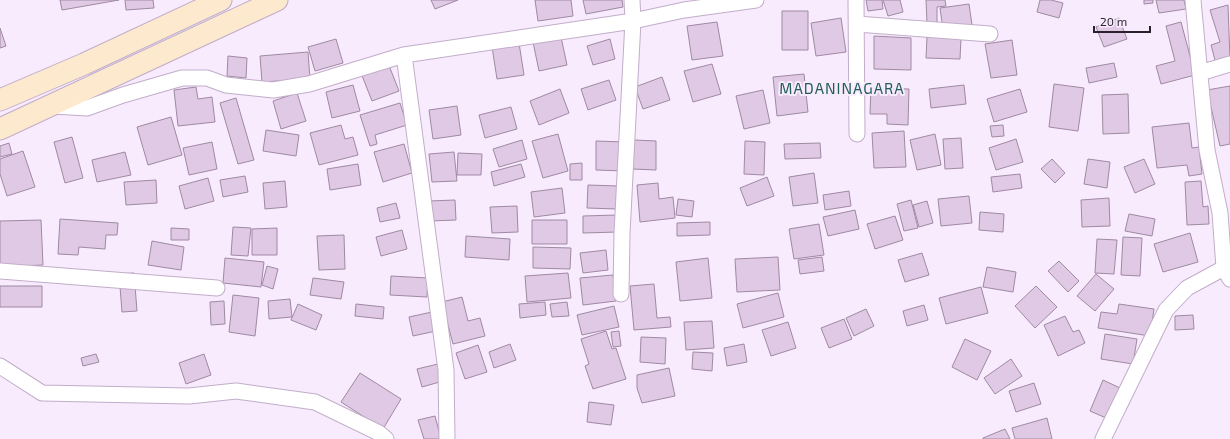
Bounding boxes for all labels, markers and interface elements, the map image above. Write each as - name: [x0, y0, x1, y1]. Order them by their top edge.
- scale bar: [1094, 8, 1150, 34]
- text: 20 m: [1100, 14, 1127, 28]
- district label: MADANINAGARA: [779, 79, 905, 97]

